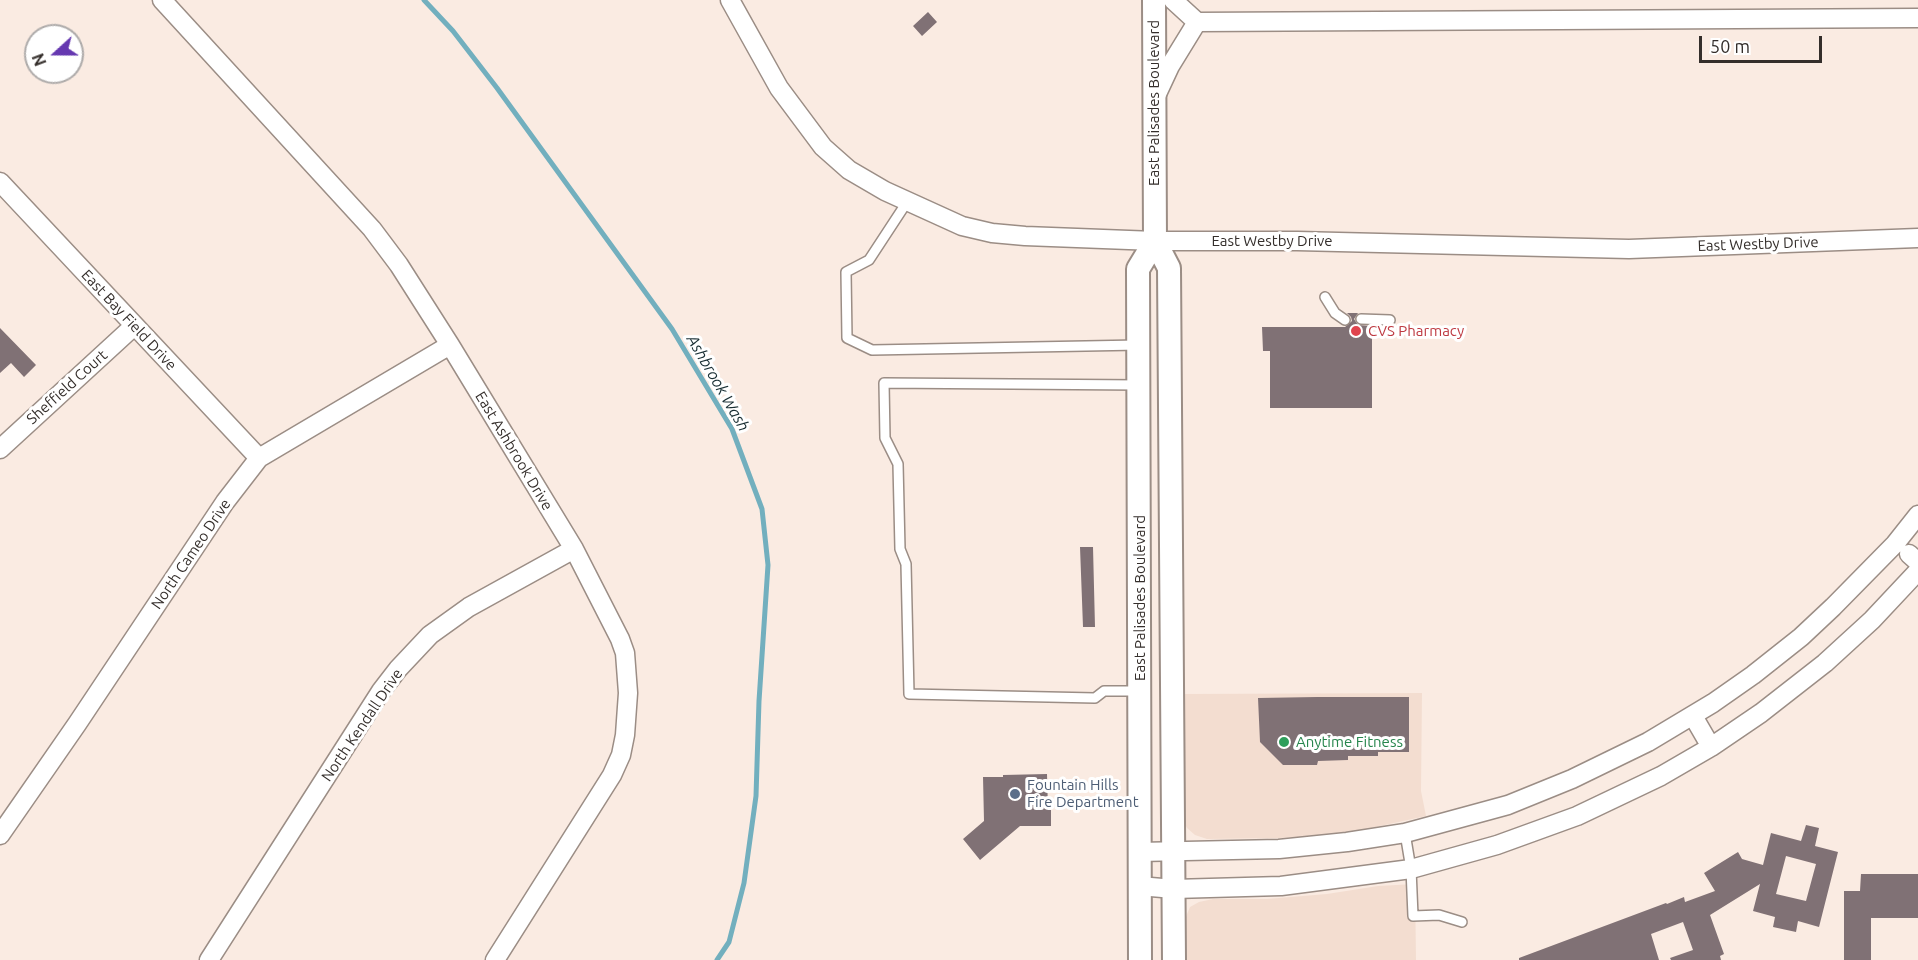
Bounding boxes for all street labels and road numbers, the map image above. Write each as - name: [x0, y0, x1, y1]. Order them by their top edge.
- street label: East Palisades Boulevard: [1145, 20, 1163, 186]
- street label: East Westby Drive: [1211, 232, 1333, 250]
- street label: East Westby Drive: [1697, 233, 1819, 255]
- street label: East Bay Field Drive: [78, 266, 180, 374]
- street label: Sheffield Court: [23, 346, 111, 428]
- street label: East Ashbrook Drive: [471, 388, 557, 514]
- street label: North Cameo Drive: [148, 496, 234, 612]
- street label: East Palisades Boulevard: [1131, 515, 1149, 681]
- street label: North Kendall Drive: [318, 665, 406, 785]

